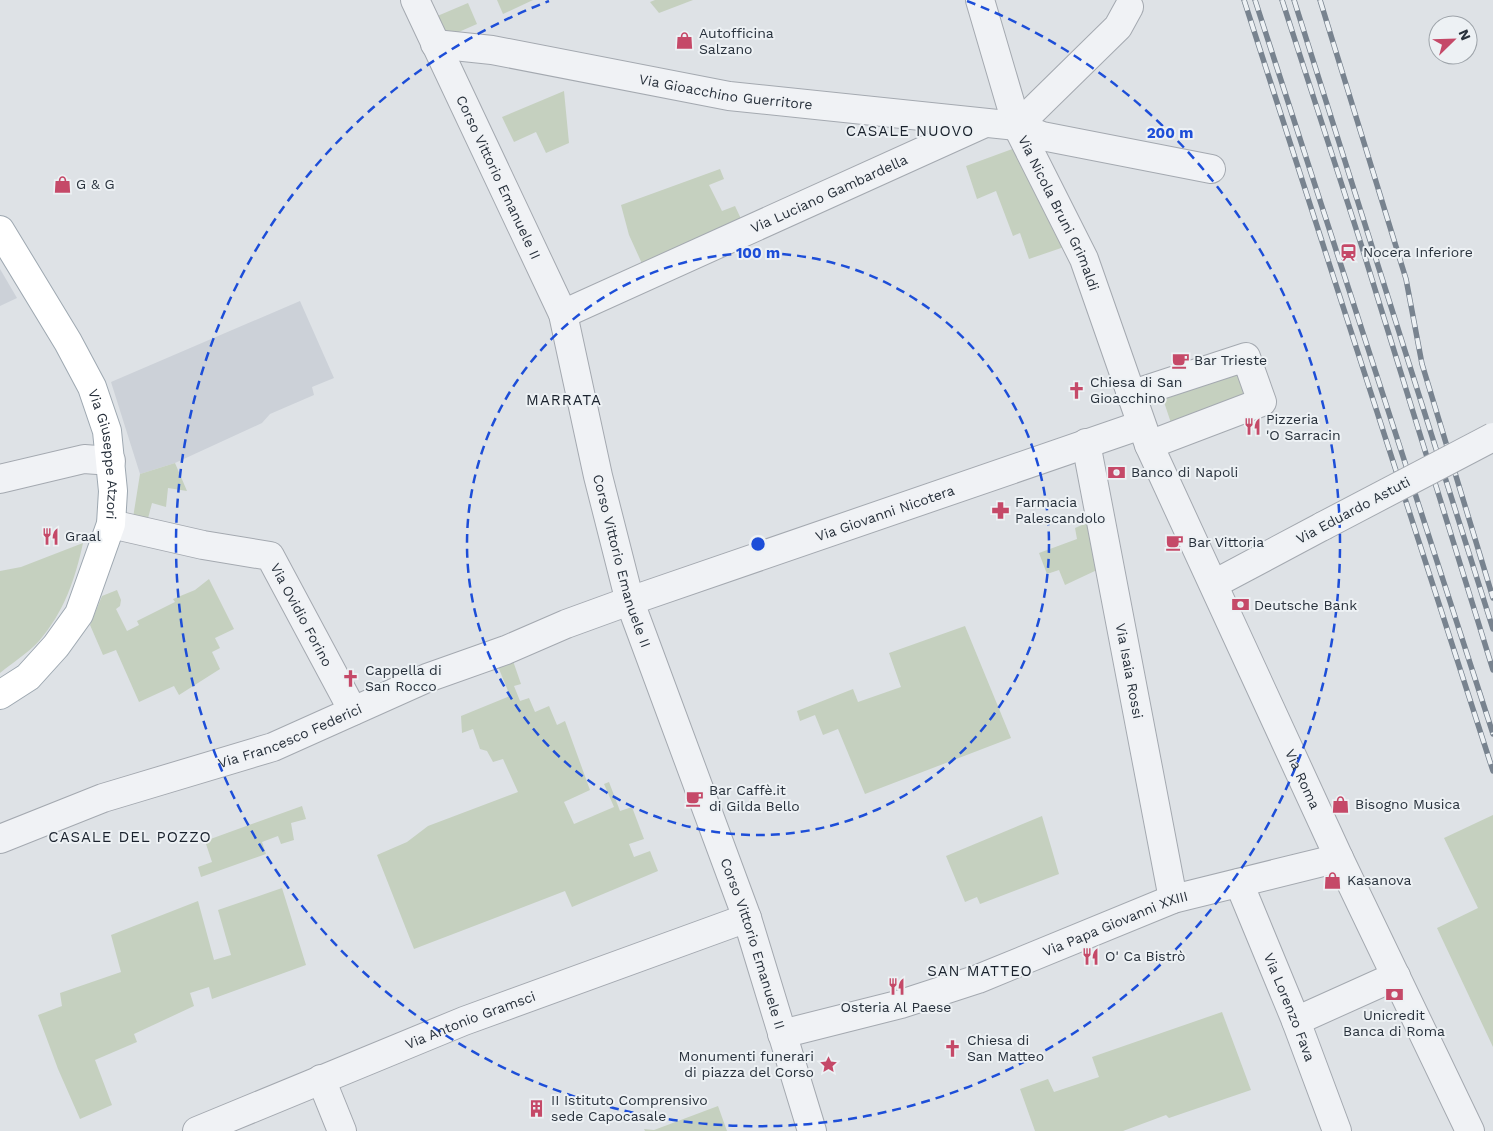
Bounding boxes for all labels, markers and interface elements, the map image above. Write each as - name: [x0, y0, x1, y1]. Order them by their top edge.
- north arrow: [1428, 15, 1478, 65]
- place label: Autofficina Salzano: [699, 25, 774, 57]
- text: N: [1456, 27, 1474, 43]
- shop icon: Autofficina Salzano: [675, 31, 695, 51]
- street label: Via Gioacchino Guerritore: [638, 71, 813, 113]
- street label: Corso Vittorio Emanuele II: [453, 93, 544, 262]
- district label: CASALE NUOVO: [846, 122, 974, 140]
- text: 200 m: [1147, 124, 1193, 142]
- street label: Via Nicola Bruni Grimaldi: [1015, 133, 1102, 293]
- street label: Via Luciano Gambardella: [748, 151, 910, 236]
- shop icon: G & G: [52, 174, 72, 194]
- place label: G & G: [76, 176, 115, 192]
- station icon: Nocera Inferiore: [1339, 242, 1359, 262]
- text: 100 m: [736, 244, 780, 262]
- place label: Nocera Inferiore: [1363, 244, 1473, 260]
- cafe icon: Bar Trieste: [1170, 350, 1190, 370]
- place label: Bar Trieste: [1194, 352, 1267, 368]
- place label: Chiesa di San Gioacchino: [1090, 374, 1183, 406]
- church icon: Chiesa di San Gioacchino: [1066, 380, 1086, 400]
- street label: Via Giuseppe Atzori: [85, 387, 121, 520]
- district label: MARRATA: [526, 391, 602, 409]
- place label: Pizzeria 'O Sarracin: [1266, 411, 1341, 443]
- restaurant icon: Pizzeria 'O Sarracin: [1242, 417, 1262, 437]
- bank icon: Banco di Napoli: [1107, 462, 1127, 482]
- place label: Banco di Napoli: [1131, 464, 1238, 480]
- street label: Corso Vittorio Emanuele II: [590, 473, 654, 650]
- street label: Via Eduardo Astuti: [1293, 473, 1413, 547]
- street label: Via Giovanni Nicotera: [813, 482, 957, 544]
- place label: Farmacia Palescandolo: [1015, 494, 1106, 526]
- pharmacy icon: Farmacia Palescandolo: [991, 500, 1011, 520]
- restaurant icon: Graal: [41, 526, 61, 546]
- place label: Graal: [65, 528, 101, 544]
- cafe icon: Bar Vittoria: [1164, 532, 1184, 552]
- place label: Bar Vittoria: [1188, 534, 1264, 550]
- centre of rings: [749, 535, 767, 553]
- street label: Via Ovidio Forino: [267, 560, 336, 669]
- bank icon: Deutsche Bank: [1230, 595, 1250, 615]
- place label: Deutsche Bank: [1254, 597, 1357, 613]
- street label: Via Isaia Rossi: [1113, 622, 1146, 720]
- place label: Cappella di San Rocco: [365, 662, 442, 694]
- church icon: Cappella di San Rocco: [341, 668, 361, 688]
- street label: Via Francesco Federici: [216, 700, 364, 771]
- street label: Via Roma: [1282, 747, 1323, 812]
- place label: Bar Caffè.it di Gilda Bello: [709, 782, 800, 814]
- cafe icon: Bar Caffè.it di Gilda Bello: [685, 788, 705, 808]
- shop icon: Bisogno Musica: [1331, 794, 1351, 814]
- place label: Bisogno Musica: [1355, 796, 1460, 812]
- district label: CASALE DEL POZZO: [48, 828, 212, 846]
- street label: Corso Vittorio Emanuele II: [717, 856, 788, 1031]
- shop icon: Kasanova: [1323, 870, 1343, 890]
- place label: Kasanova: [1347, 872, 1411, 888]
- street label: Via Papa Giovanni XXIII: [1040, 888, 1190, 960]
- restaurant icon: O' Ca Bistrò: [1081, 946, 1101, 966]
- place label: O' Ca Bistrò: [1105, 948, 1186, 964]
- street label: Via Lorenzo Fava: [1261, 951, 1318, 1063]
- district label: SAN MATTEO: [927, 962, 1033, 980]
- restaurant icon: Osteria Al Paese: [886, 977, 906, 997]
- bank icon: Unicredit Banca di Roma: [1384, 985, 1404, 1005]
- street label: Via Antonio Gramsci: [403, 988, 538, 1052]
- place label: Osteria Al Paese: [841, 999, 951, 1015]
- place label: Unicredit Banca di Roma: [1343, 1007, 1445, 1039]
- place label: Chiesa di San Matteo: [967, 1032, 1044, 1064]
- church icon: Chiesa di San Matteo: [943, 1038, 963, 1058]
- place label: Monumenti funerari di piazza del Corso: [679, 1048, 814, 1080]
- place icon: Monumenti funerari di piazza del Corso: [818, 1054, 838, 1074]
- place label: II Istituto Comprensivo sede Capocasale: [551, 1092, 708, 1124]
- building icon: II Istituto Comprensivo sede Capocasale: [527, 1098, 547, 1118]

